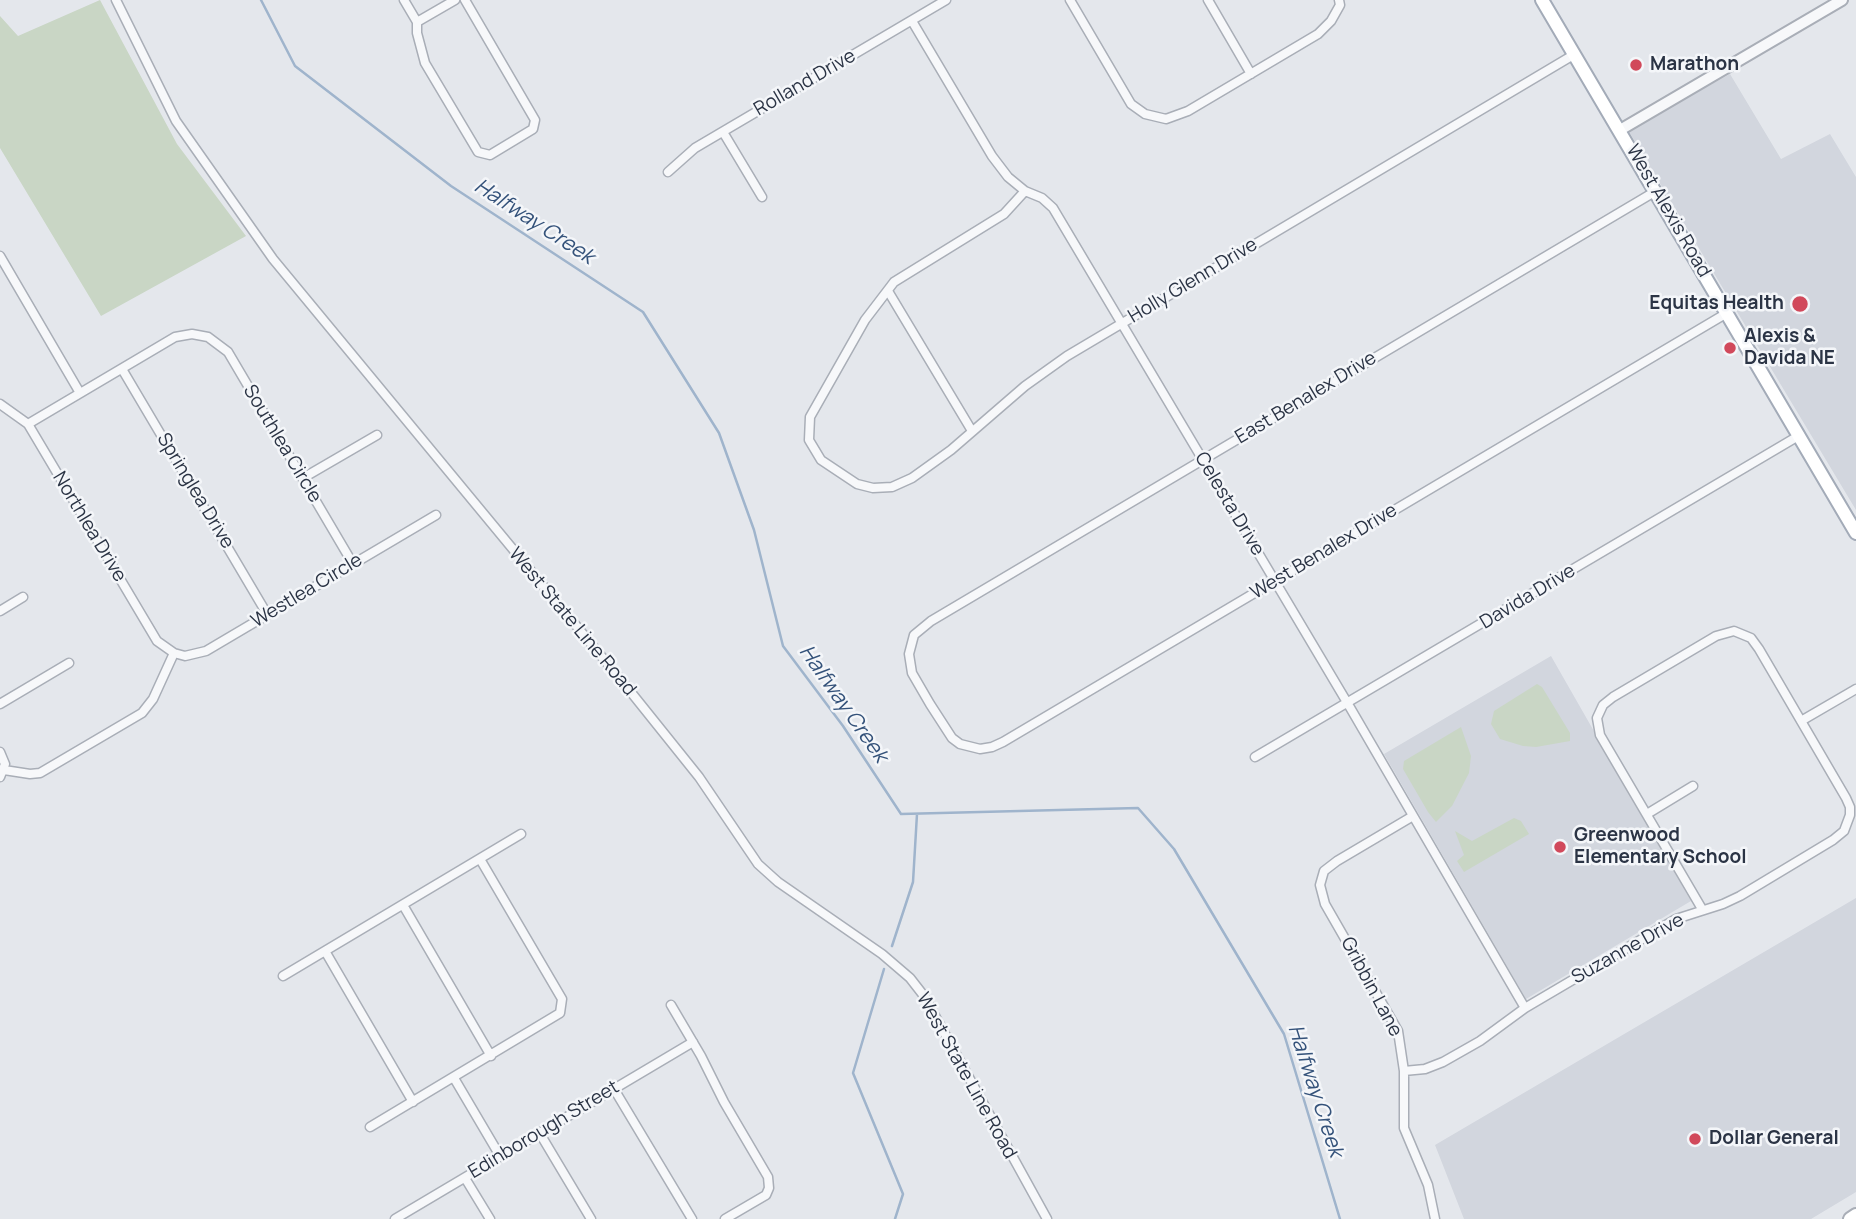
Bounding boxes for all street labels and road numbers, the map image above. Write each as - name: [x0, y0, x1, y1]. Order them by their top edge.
- street label: Rolland Drive: [750, 45, 860, 121]
- street label: West Alexis Road: [1621, 141, 1715, 281]
- street label: Holly Glenn Drive: [1124, 234, 1262, 328]
- street label: East Benalex Drive: [1231, 347, 1381, 449]
- street label: Southlea Circle: [238, 381, 326, 507]
- street label: Springlea Drive: [152, 429, 238, 553]
- street label: Celesta Drive: [1189, 448, 1269, 560]
- street label: Northlea Drive: [47, 468, 131, 586]
- street label: West Benalex Drive: [1247, 499, 1401, 605]
- street label: West State Line Road: [503, 543, 641, 701]
- street label: Westlea Circle: [247, 549, 367, 633]
- street label: Davida Drive: [1476, 560, 1580, 634]
- street label: Suzanne Drive: [1568, 909, 1688, 989]
- street label: Gribbin Lane: [1335, 933, 1407, 1041]
- street label: West State Line Road: [911, 989, 1021, 1163]
- street label: Edinborough Street: [465, 1076, 623, 1184]

